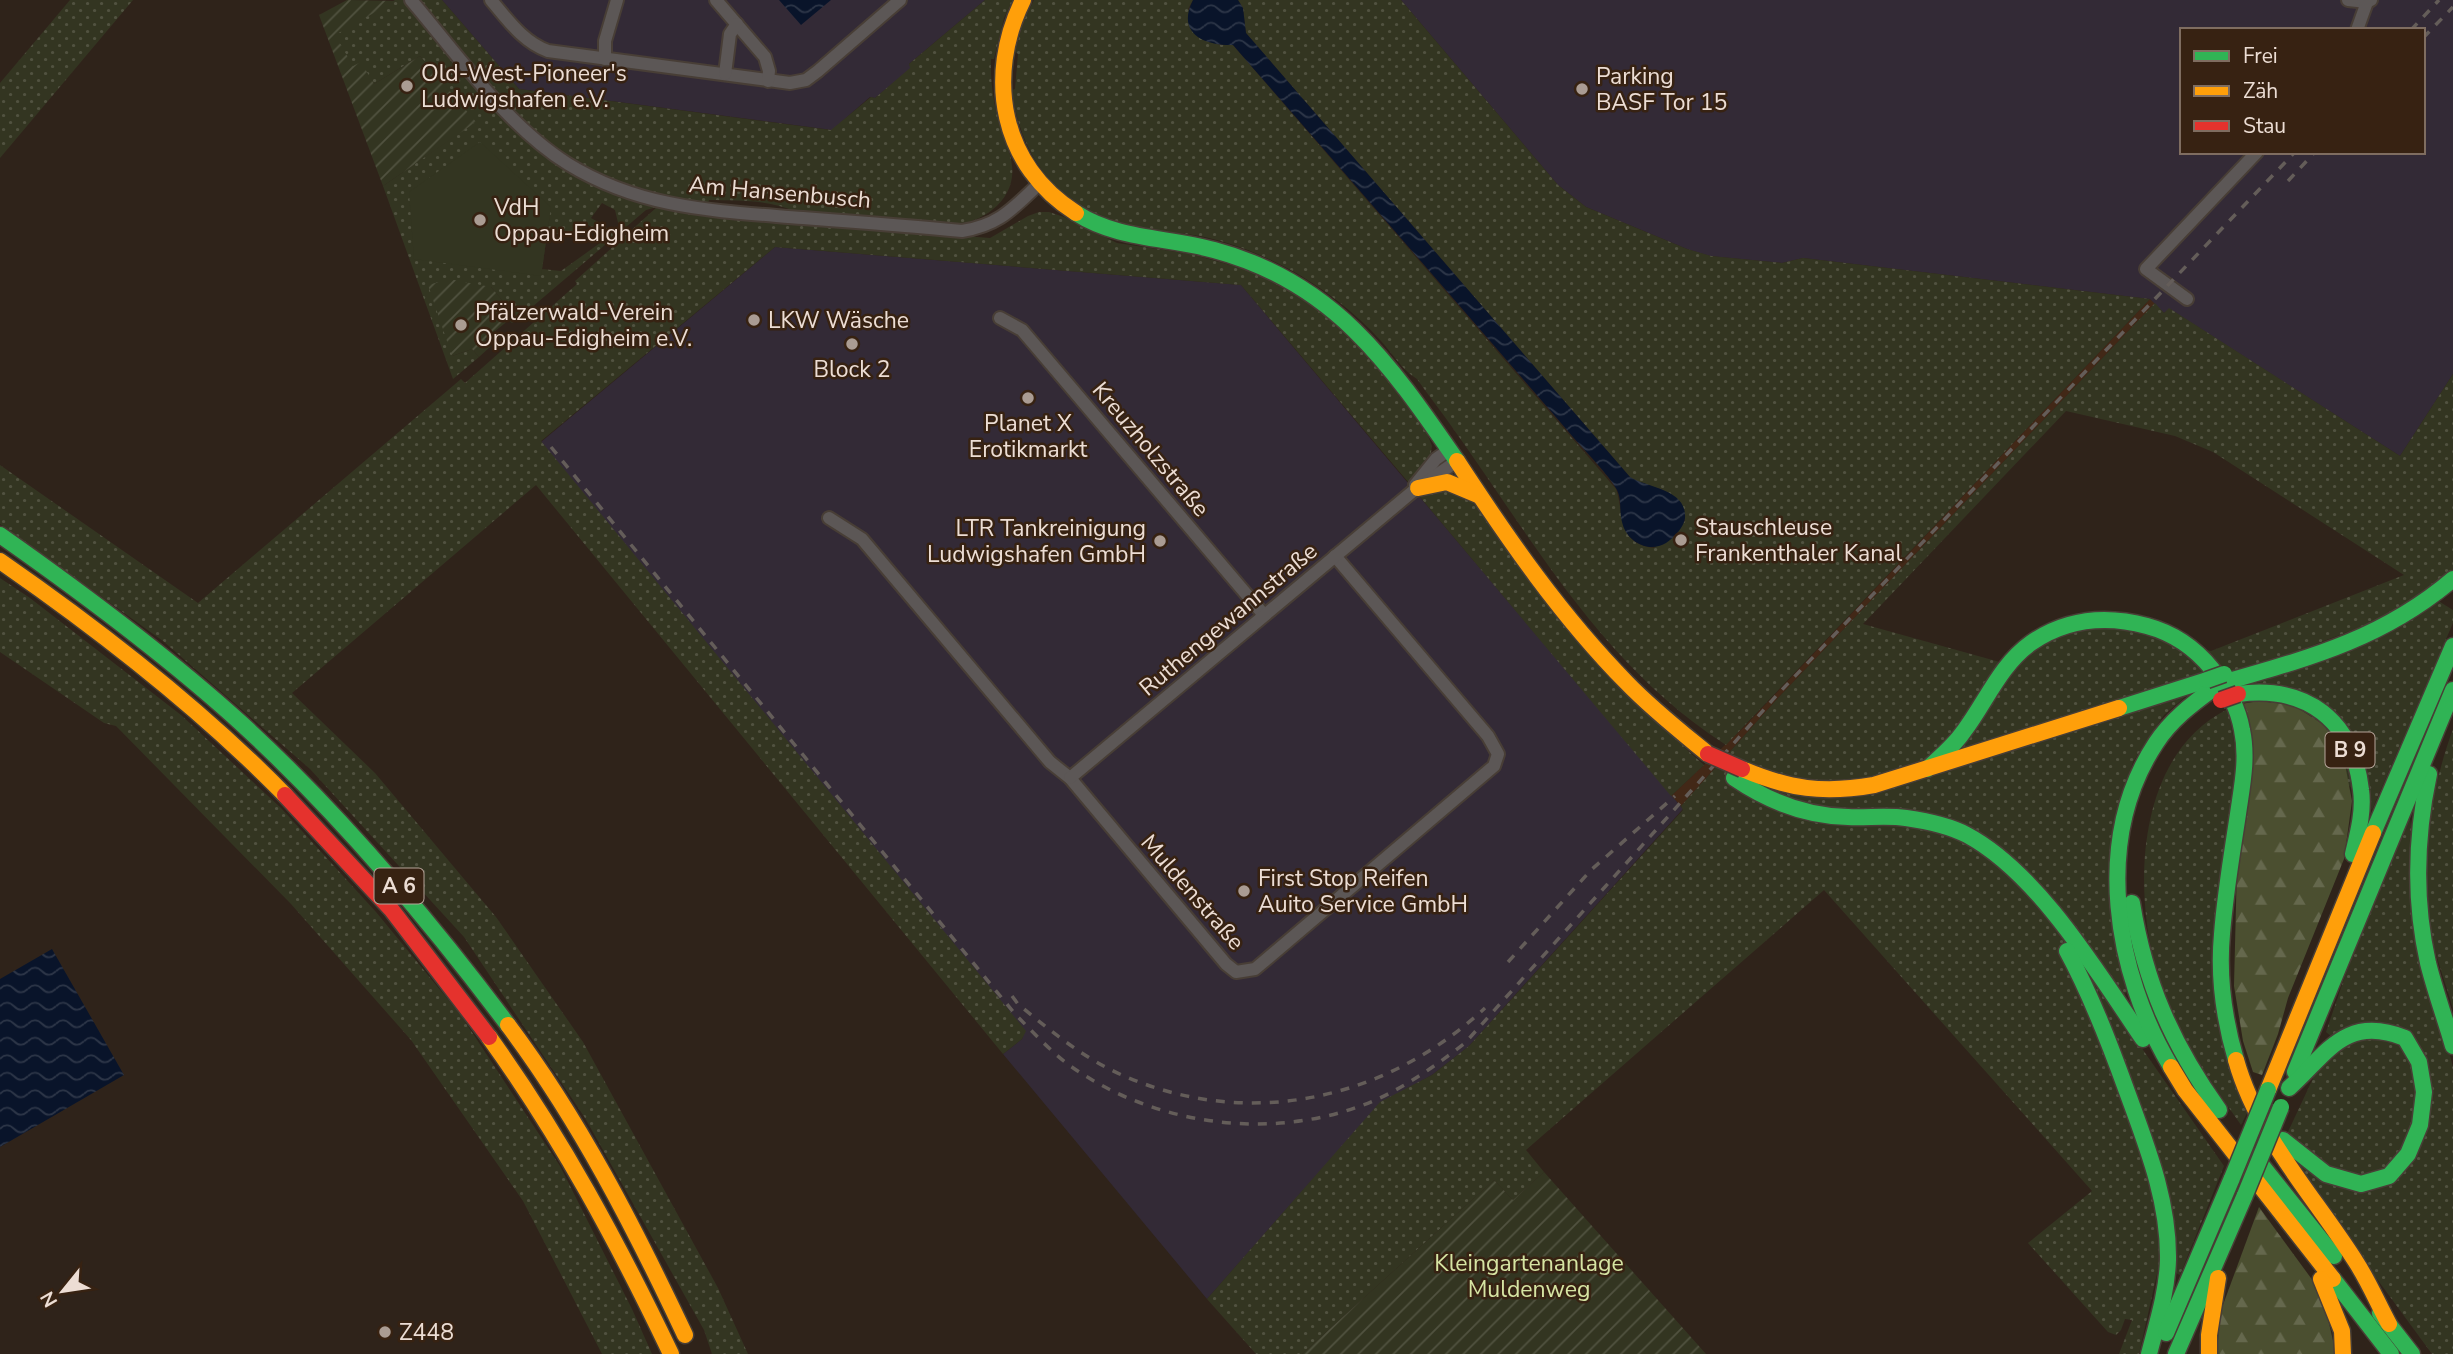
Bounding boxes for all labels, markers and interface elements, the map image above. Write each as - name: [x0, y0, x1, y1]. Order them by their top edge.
- legend: [2180, 28, 2425, 154]
- text: Frei: [2243, 42, 2278, 70]
- place label: Old-West-Pioneer's Ludwigshafen e.V.: [421, 58, 627, 115]
- place label: Parking BASF Tor 15: [1596, 61, 1727, 118]
- text: Zäh: [2243, 77, 2278, 105]
- marker: Old-West-Pioneer's Ludwigshafen e.V.: [399, 78, 415, 94]
- marker: Parking BASF Tor 15: [1574, 81, 1590, 97]
- text: Stau: [2243, 112, 2286, 140]
- street label: Am Hansenbusch: [688, 169, 872, 216]
- place label: VdH Oppau-Edigheim: [493, 192, 669, 249]
- marker: VdH Oppau-Edigheim: [472, 212, 488, 228]
- place label: Pfälzerwald-Verein Oppau-Edigheim e.V.: [475, 297, 692, 354]
- place label: LKW Wäsche: [768, 305, 909, 336]
- marker: LKW Wäsche: [746, 312, 762, 328]
- marker: Pfälzerwald-Verein Oppau-Edigheim e.V.: [453, 317, 469, 333]
- marker: Block 2: [844, 336, 860, 352]
- place label: Block 2: [814, 354, 890, 385]
- street label: Kreuzholzstraße: [1085, 375, 1216, 523]
- marker: Planet X Erotikmarkt: [1020, 390, 1036, 406]
- place label: Planet X Erotikmarkt: [969, 408, 1088, 465]
- place label: Stauschleuse Frankenthaler Kanal: [1695, 512, 1902, 569]
- place label: LTR Tankreinigung Ludwigshafen GmbH: [927, 513, 1146, 570]
- marker: Stauschleuse Frankenthaler Kanal: [1673, 532, 1689, 548]
- marker: LTR Tankreinigung Ludwigshafen GmbH: [1152, 533, 1168, 549]
- street label: Ruthengewannstraße: [1133, 536, 1324, 703]
- road number: B 9: [2326, 732, 2374, 768]
- street label: Muldenstraße: [1134, 828, 1251, 957]
- place label: First Stop Reifen Auito Service GmbH: [1258, 863, 1468, 920]
- road number: A 6: [374, 868, 424, 903]
- marker: First Stop Reifen Auito Service GmbH: [1236, 883, 1252, 899]
- park label: Kleingartenanlage Muldenweg: [1434, 1248, 1624, 1305]
- north arrow: [28, 1256, 98, 1326]
- text: N: [34, 1286, 64, 1312]
- place label: Z448: [399, 1317, 454, 1348]
- marker: Z448: [377, 1324, 393, 1340]

